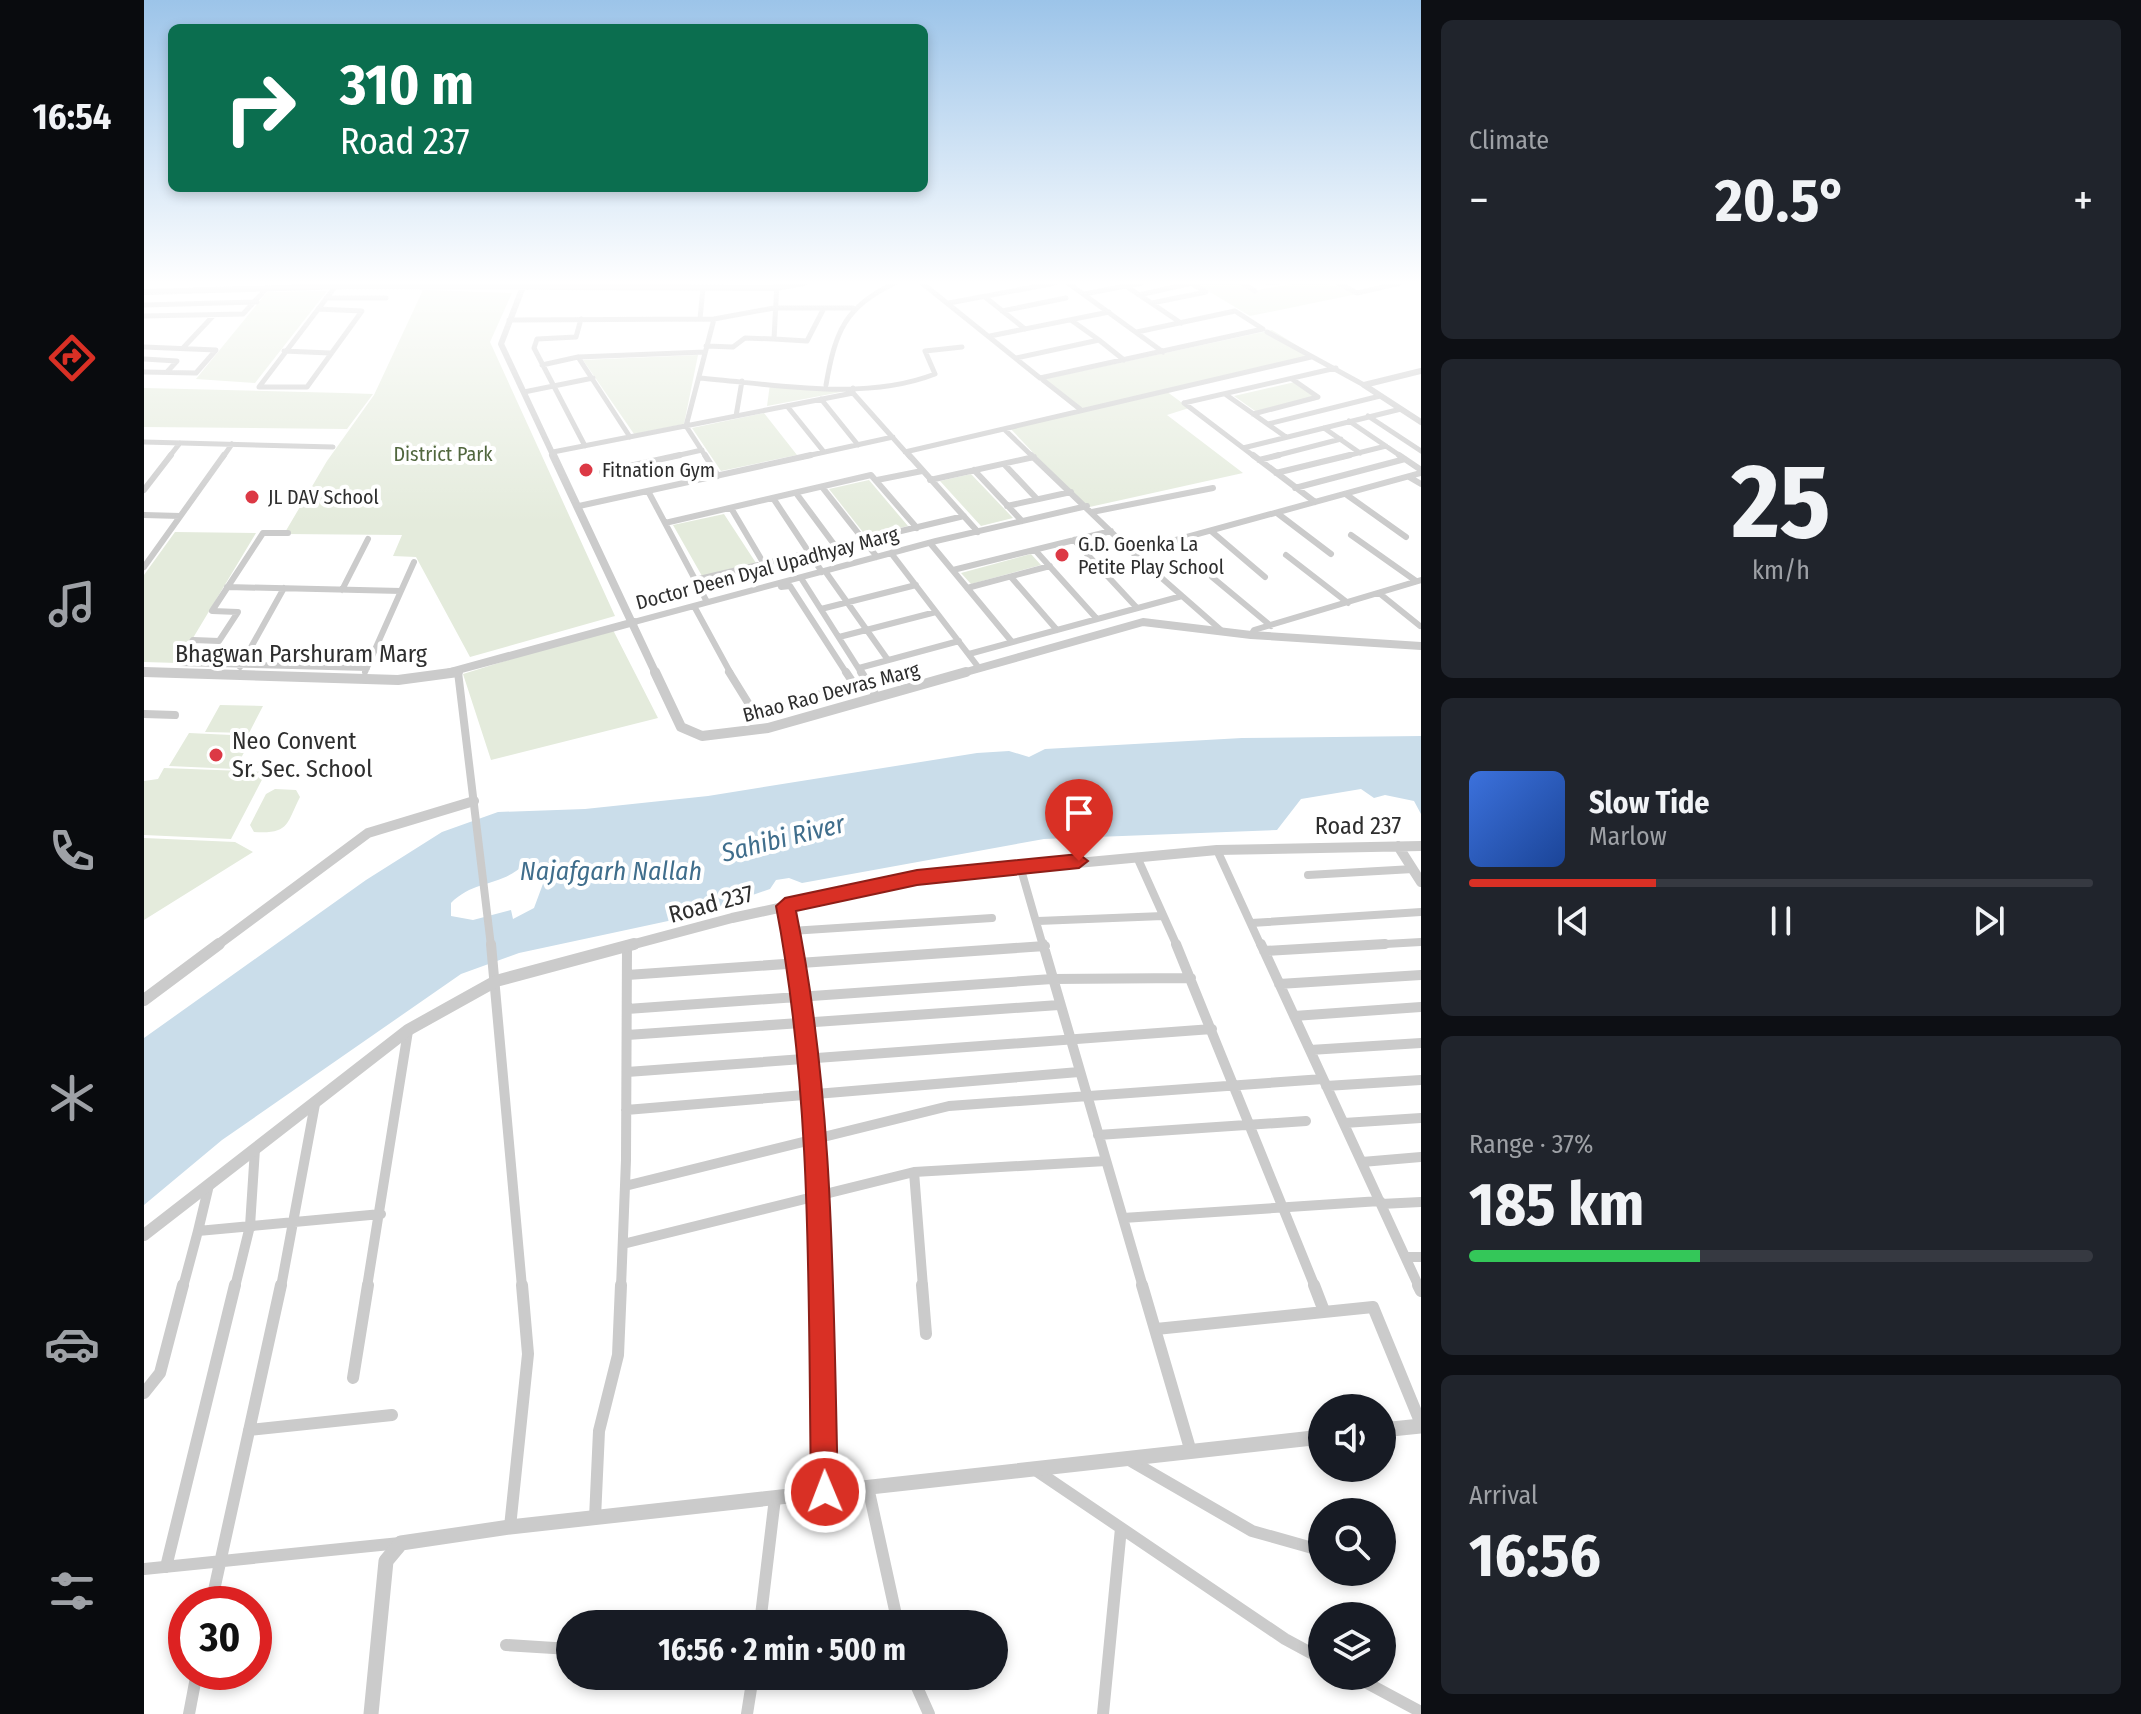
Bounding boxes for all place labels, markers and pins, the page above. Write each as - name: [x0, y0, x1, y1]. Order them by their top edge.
- place label: Fitnation Gym: [602, 458, 715, 482]
- marker: Fitnation Gym: [577, 461, 595, 479]
- place label: JL DAV School: [268, 485, 379, 509]
- marker: JL DAV School: [243, 488, 261, 506]
- place label: G.D. Goenka La Petite Play School: [1078, 532, 1224, 579]
- marker: G.D. Goenka La Petite Play School: [1053, 546, 1071, 564]
- place label: Neo Convent Sr. Sec. School: [232, 727, 373, 783]
- marker: Neo Convent Sr. Sec. School: [207, 746, 225, 764]
- pin: [1045, 779, 1113, 861]

